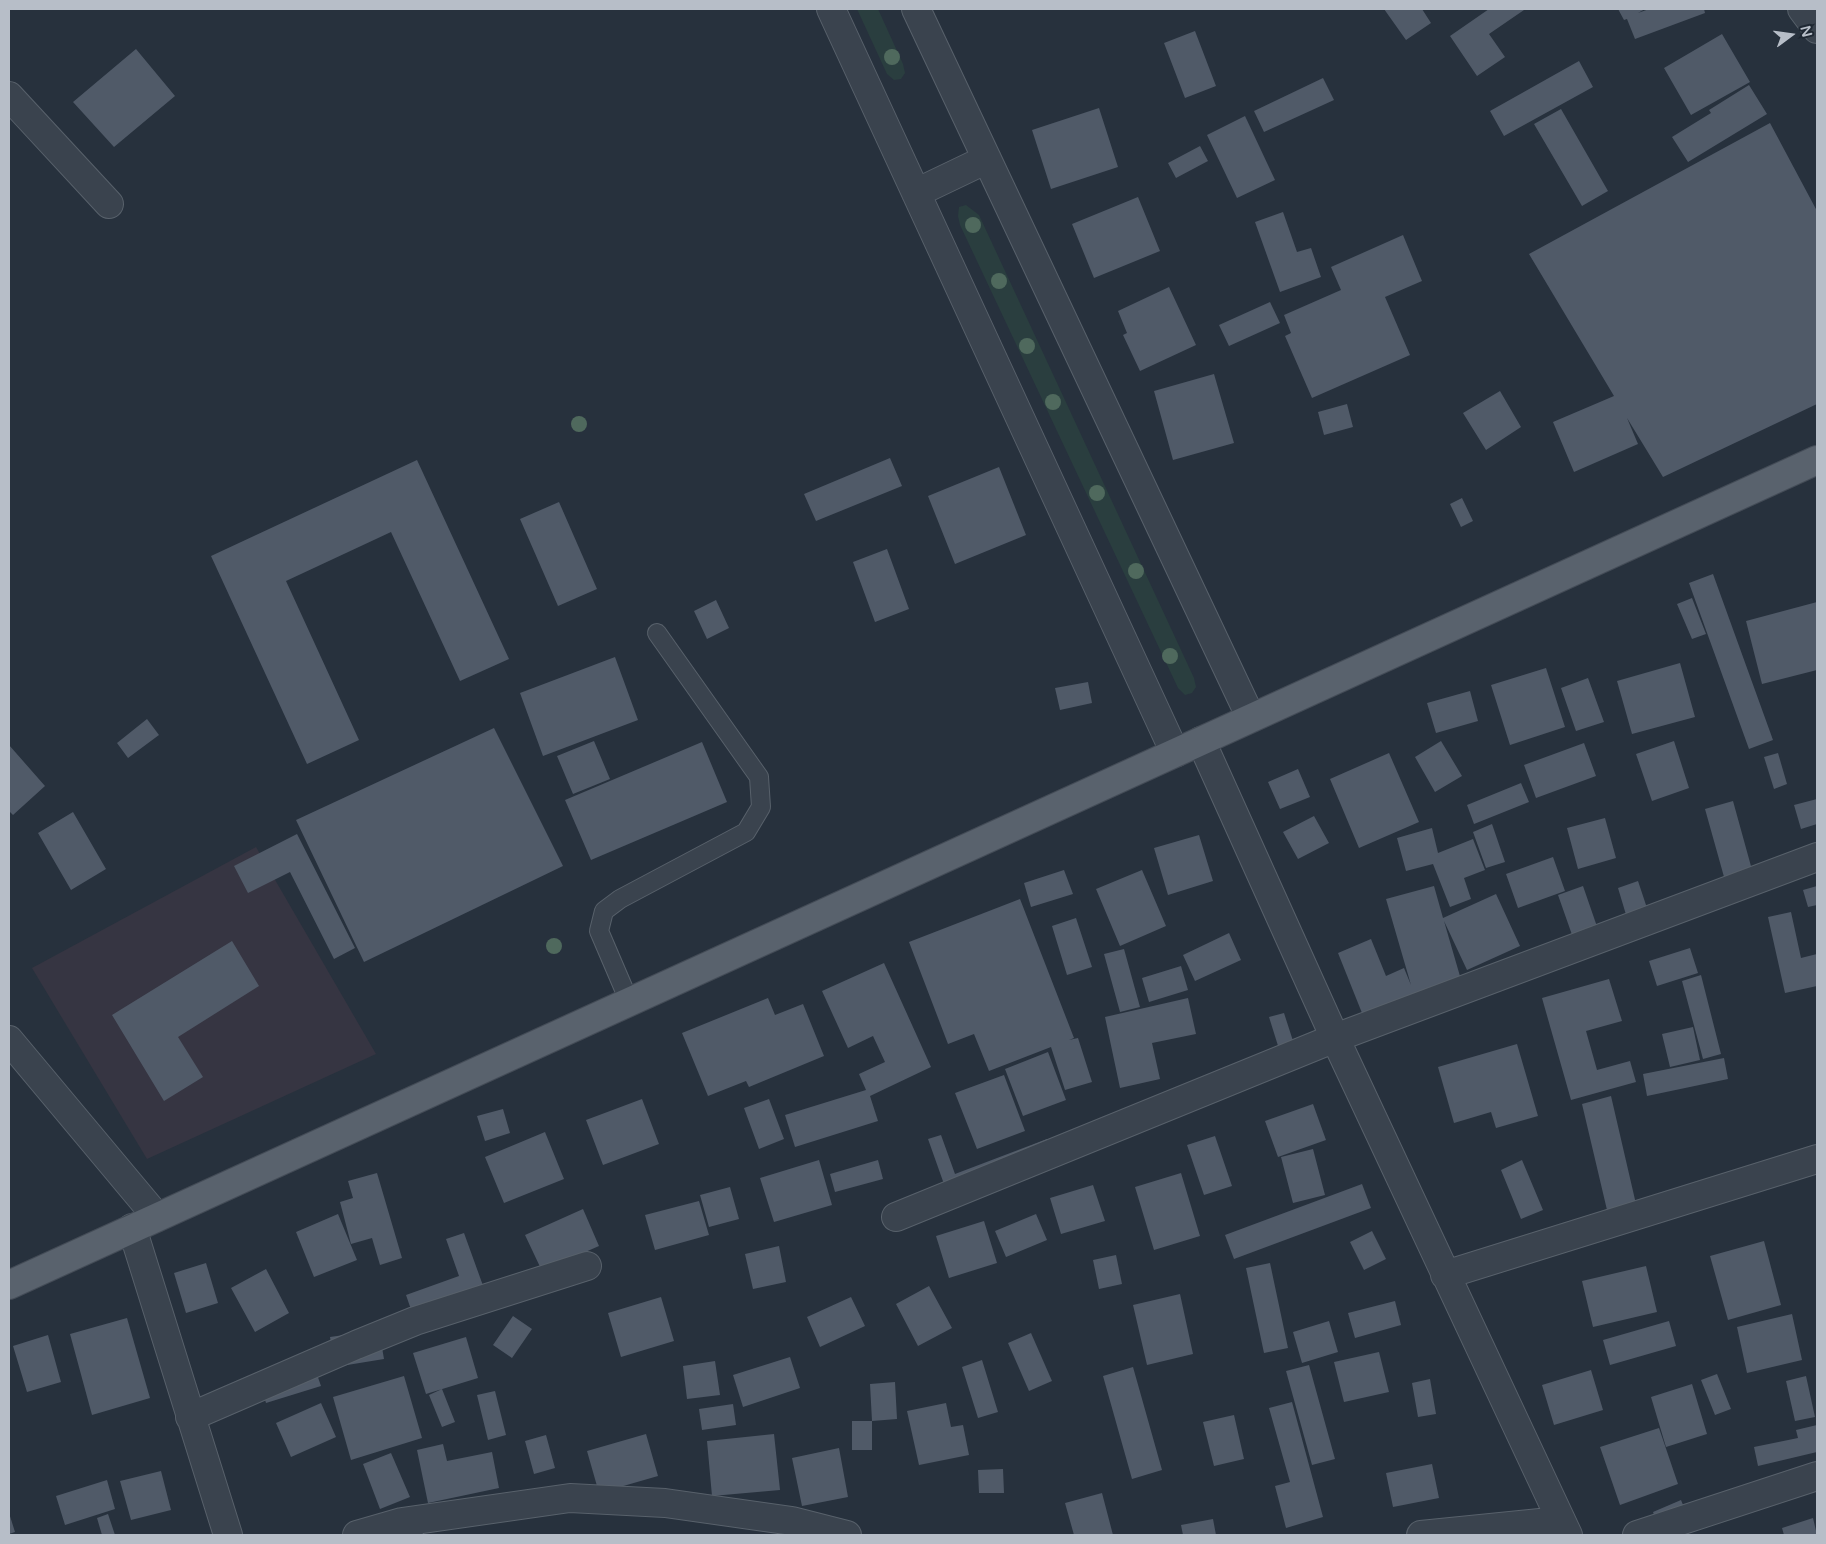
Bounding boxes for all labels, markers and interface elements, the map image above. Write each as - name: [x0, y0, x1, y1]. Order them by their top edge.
- north arrow: [1766, 10, 1816, 60]
- text: N: [1796, 24, 1816, 39]

